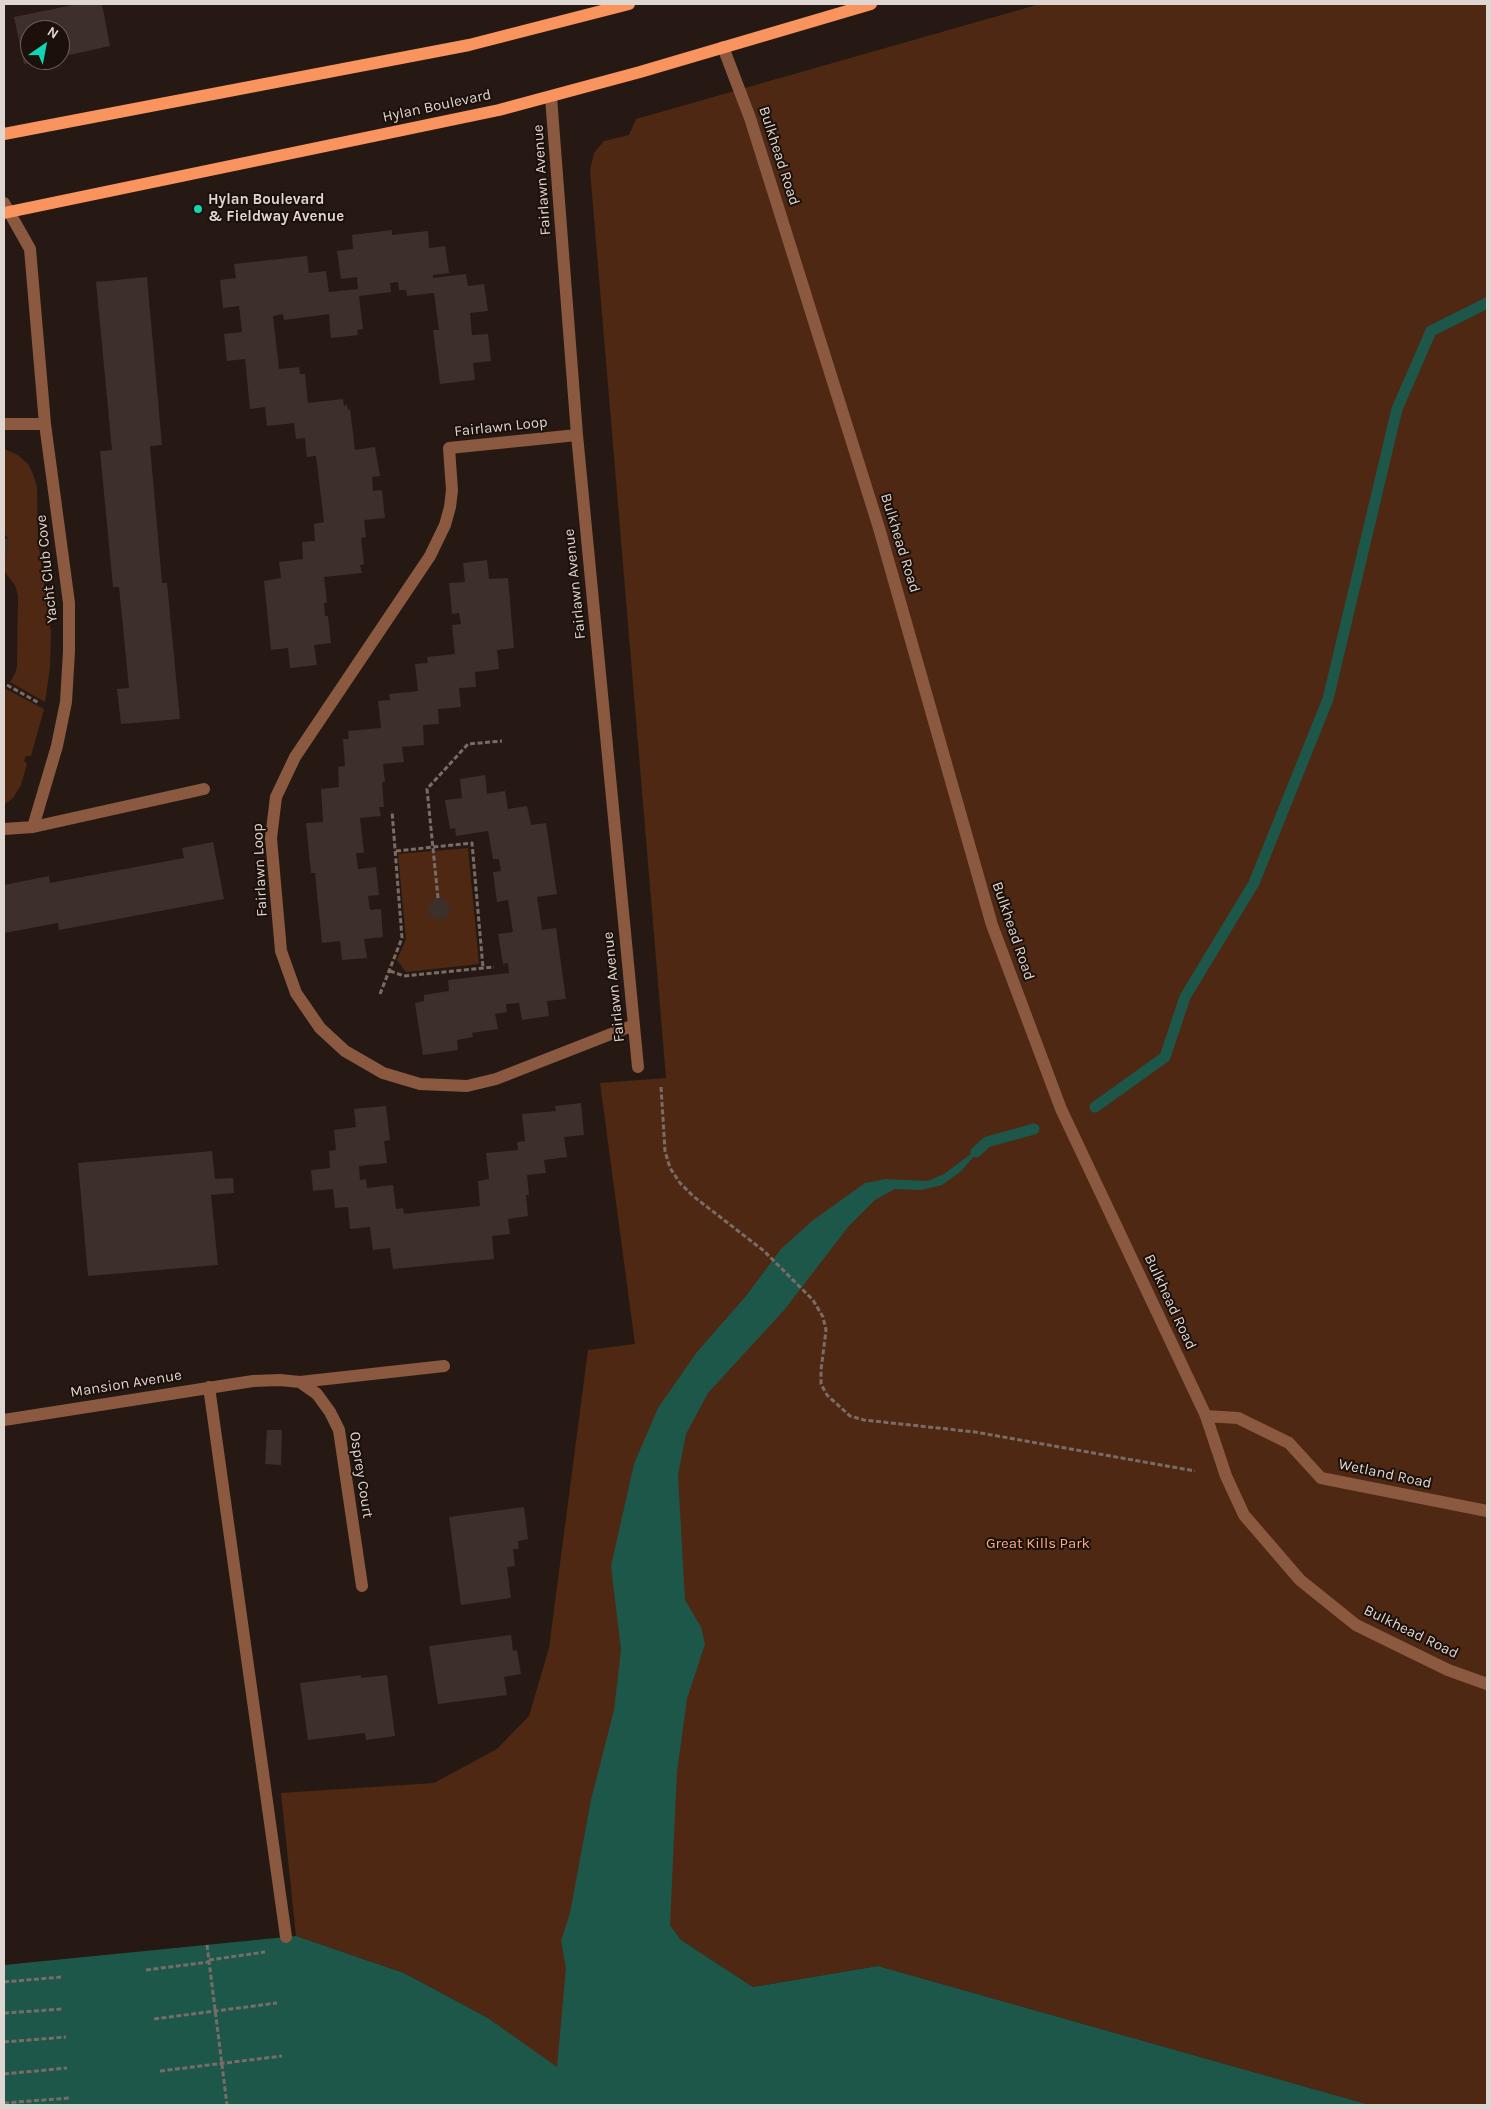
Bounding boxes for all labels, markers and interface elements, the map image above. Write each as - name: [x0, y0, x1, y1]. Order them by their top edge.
- north arrow: [20, 20, 70, 70]
- text: N: [44, 23, 62, 43]
- street label: Hylan Boulevard: [381, 86, 493, 126]
- street label: Bulkhead Road: [755, 104, 803, 208]
- street label: Fairlawn Avenue: [529, 124, 555, 236]
- place label: Hylan Boulevard & Fieldway Avenue: [208, 191, 344, 226]
- marker: Hylan Boulevard & Fieldway Avenue: [192, 203, 204, 215]
- street label: Fairlawn Loop: [453, 413, 549, 441]
- street label: Bulkhead Road: [876, 491, 924, 595]
- street label: Yacht Club Cove: [32, 514, 62, 624]
- street label: Fairlawn Avenue: [560, 528, 590, 640]
- street label: Fairlawn Loop: [249, 823, 271, 917]
- street label: Bulkhead Road: [988, 879, 1038, 983]
- street label: Fairlawn Avenue: [599, 931, 629, 1043]
- street label: Bulkhead Road: [1140, 1251, 1200, 1353]
- street label: Mansion Avenue: [69, 1366, 183, 1402]
- street label: Osprey Court: [345, 1430, 377, 1520]
- street label: Wetland Road: [1337, 1455, 1433, 1493]
- park label: Great Kills Park: [986, 1535, 1090, 1553]
- street label: Bulkhead Road: [1361, 1601, 1461, 1663]

